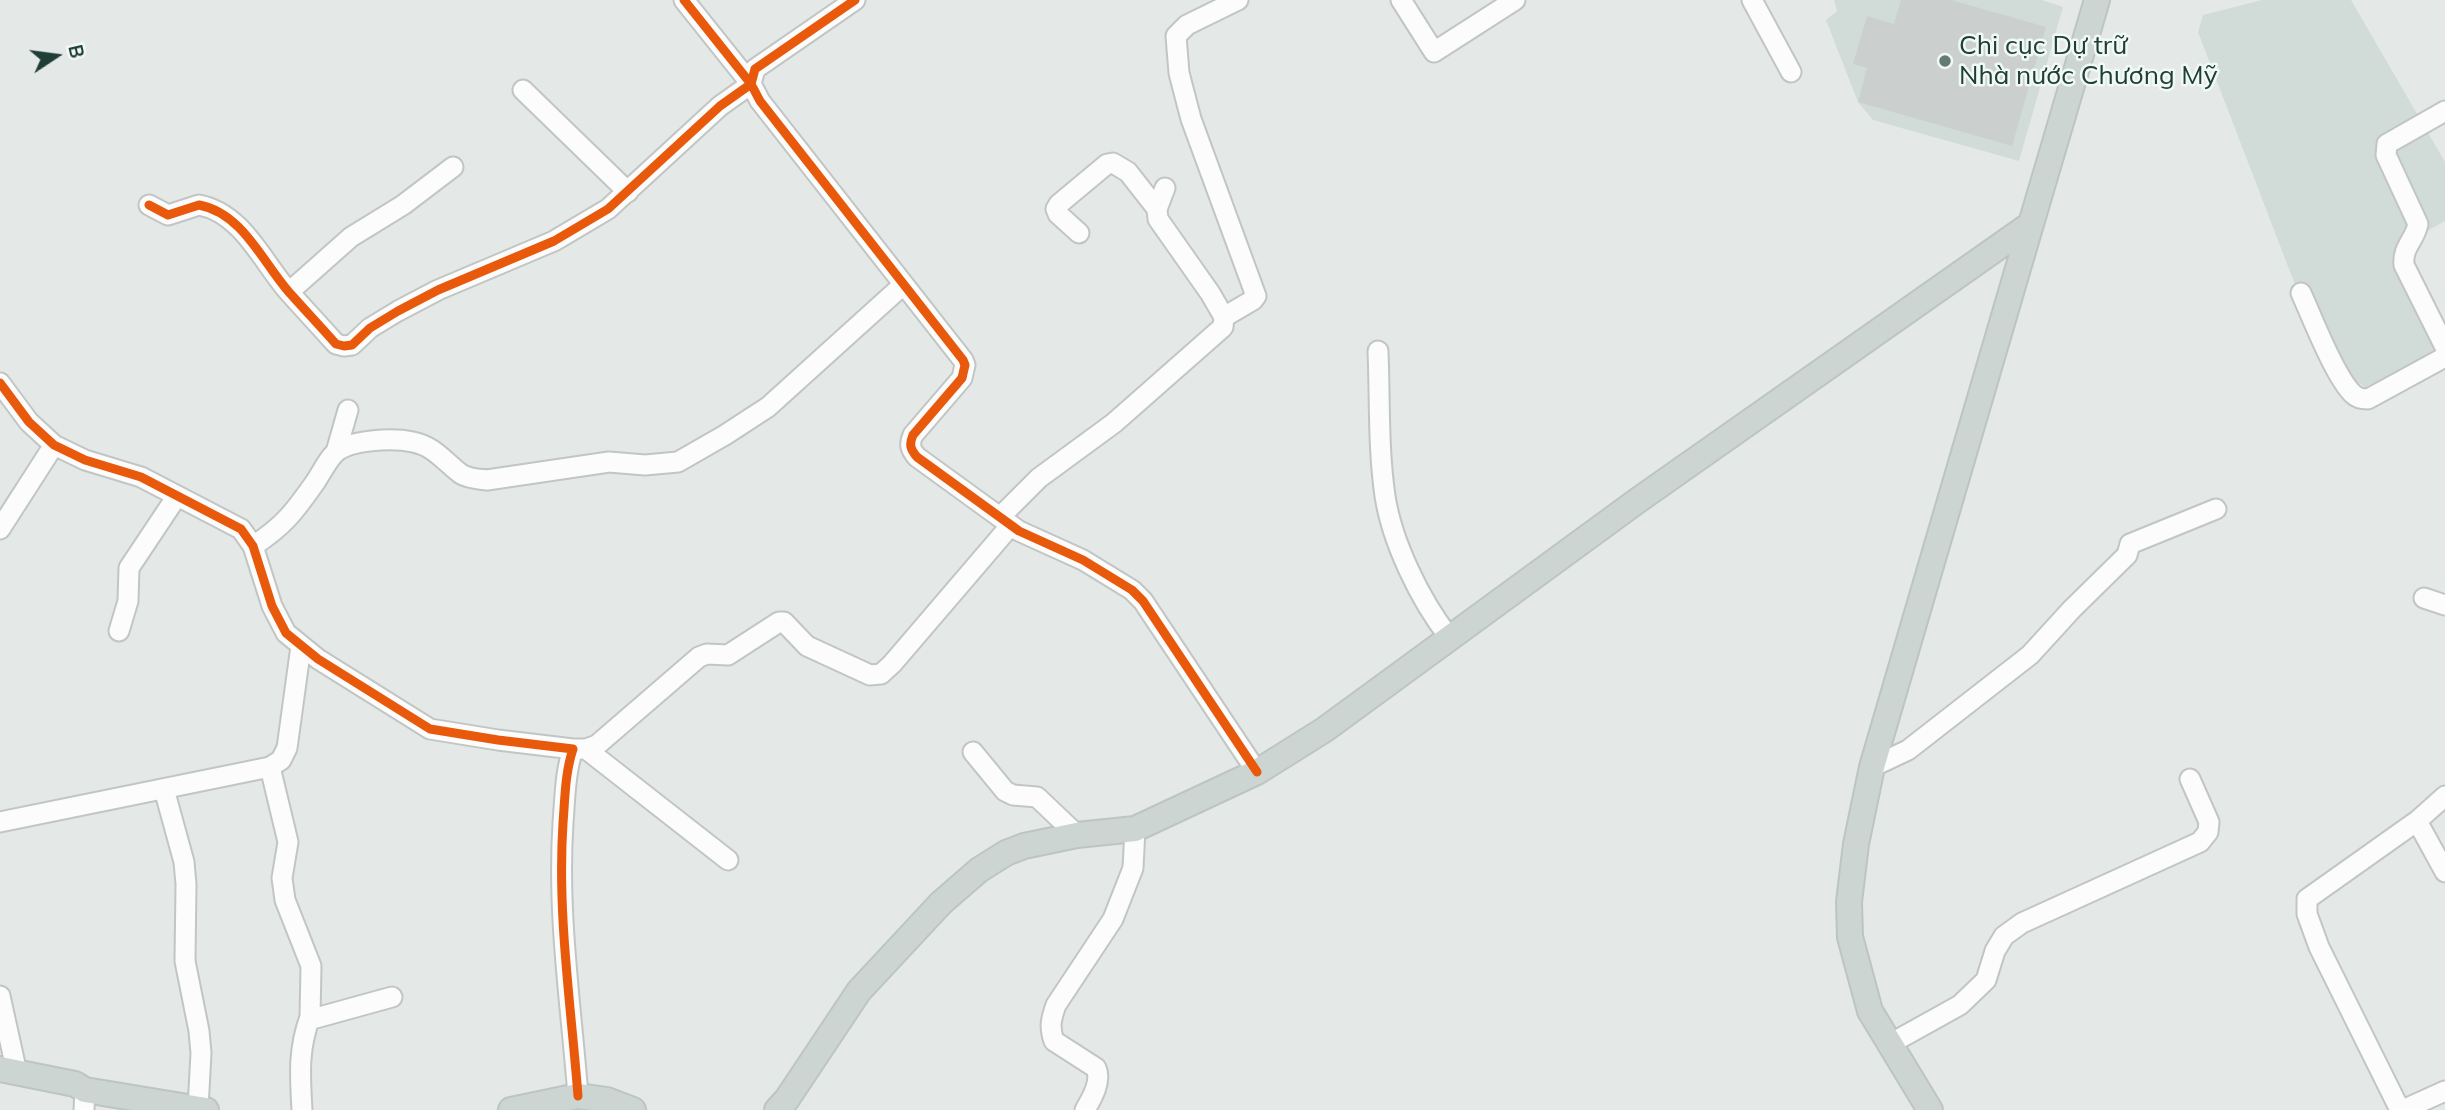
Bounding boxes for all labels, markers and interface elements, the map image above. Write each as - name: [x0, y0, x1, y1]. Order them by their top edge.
- north arrow: [21, 21, 91, 91]
- place label: Chi cục Dự trữ Nhà nước Chương Mỹ: [1959, 30, 2217, 92]
- text: B: [63, 42, 90, 60]
- marker: Chi cục Dự trữ Nhà nước Chương Mỹ: [1937, 53, 1953, 69]

